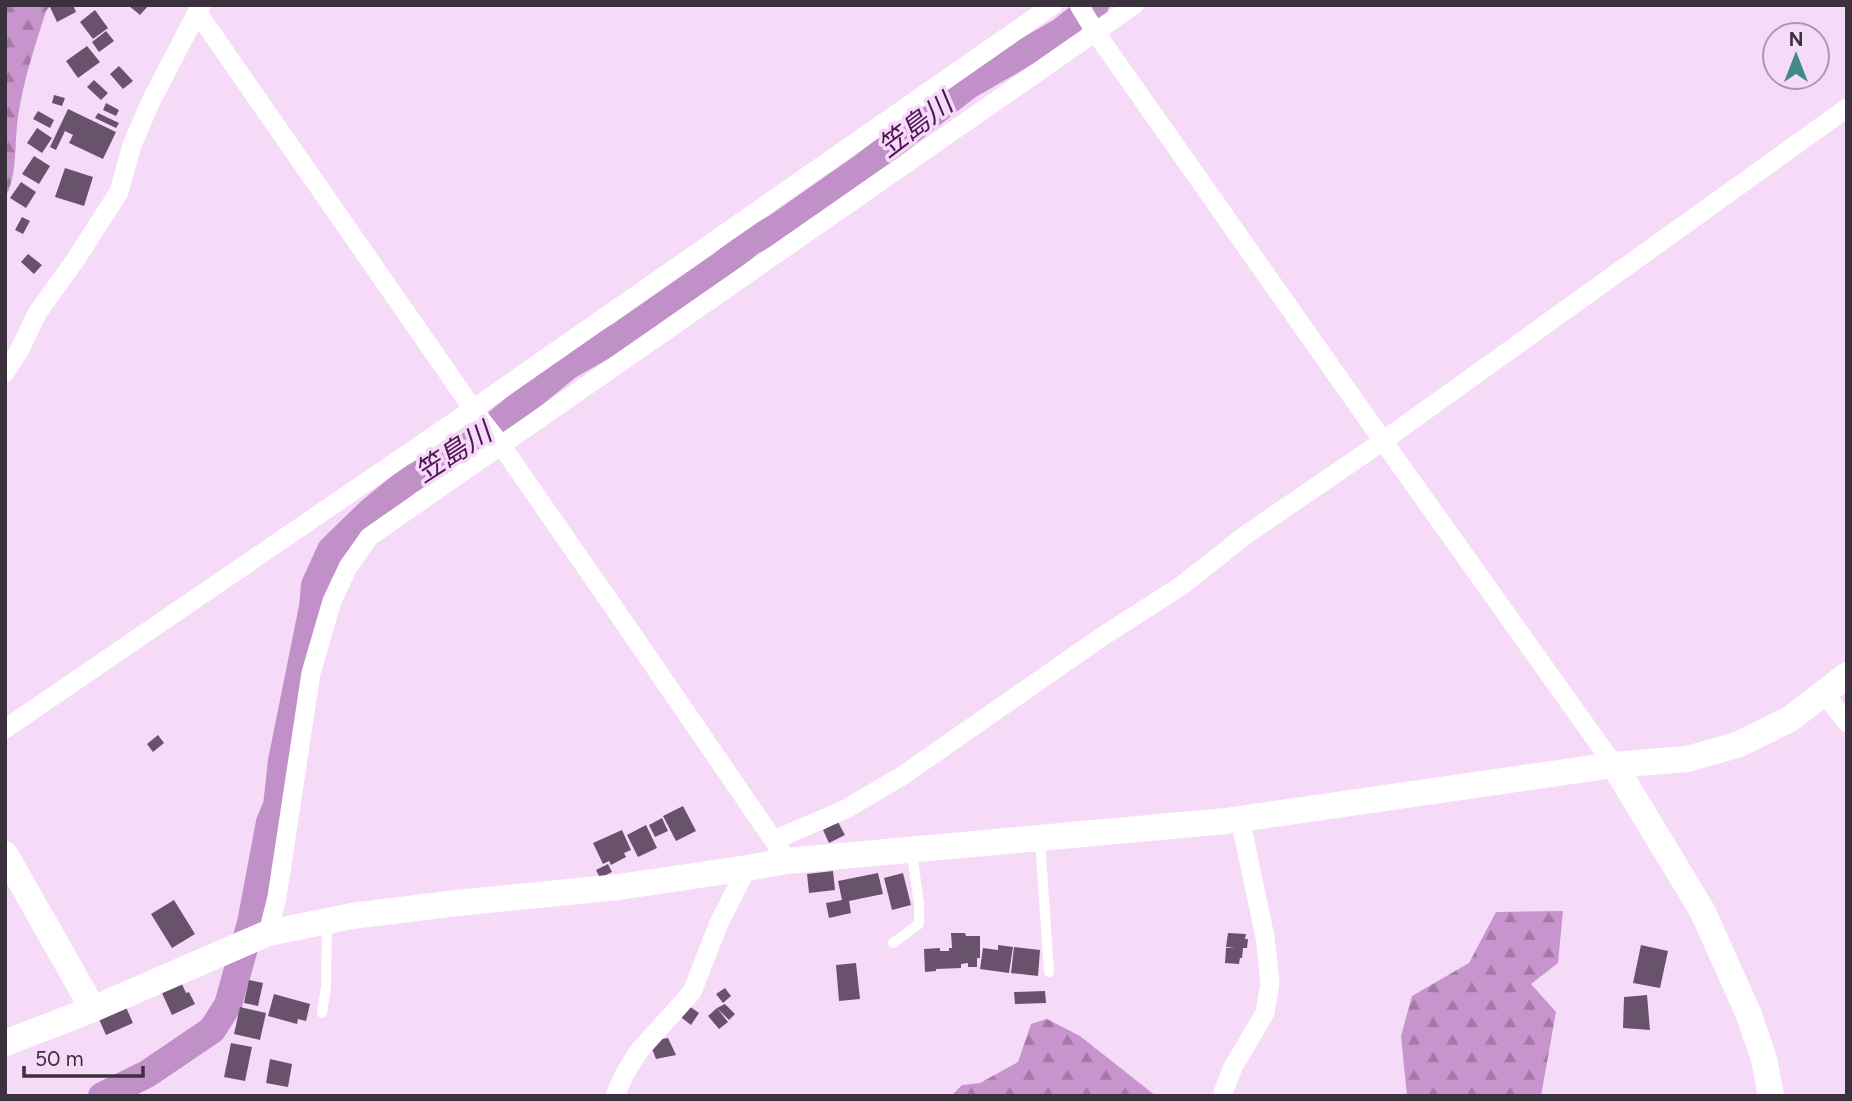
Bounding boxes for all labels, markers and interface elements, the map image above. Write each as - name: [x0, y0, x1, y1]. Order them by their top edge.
- north arrow: [1761, 21, 1831, 91]
- text: N: [1789, 28, 1803, 51]
- water label: 笠島川: [871, 84, 961, 164]
- water label: 笠島川: [409, 413, 500, 489]
- scale bar: [24, 1034, 144, 1078]
- text: 50 m: [35, 1046, 84, 1071]

